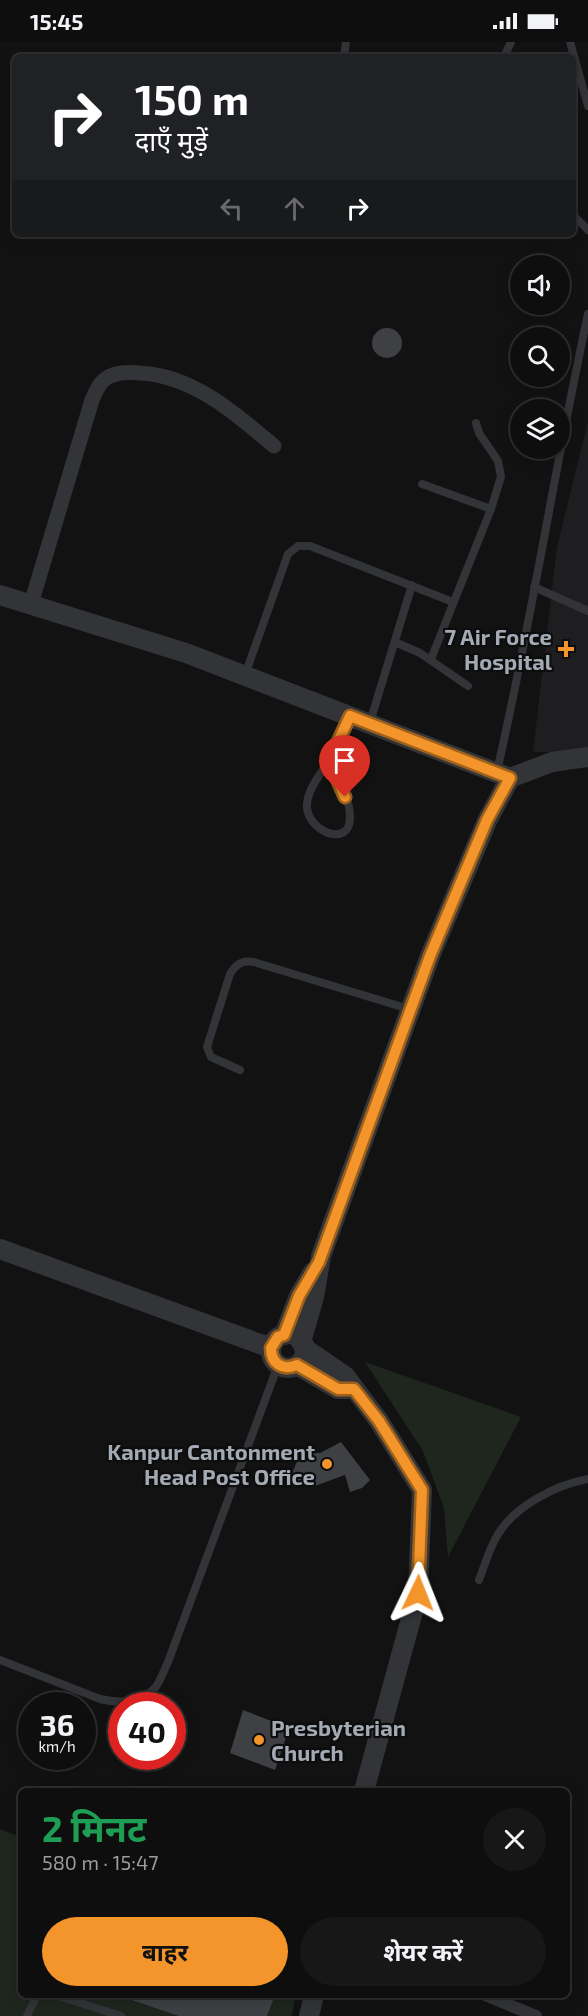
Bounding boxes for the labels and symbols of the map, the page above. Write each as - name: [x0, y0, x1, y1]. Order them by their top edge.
- place label: 7 Air Force Hospital: [444, 623, 553, 674]
- marker: 7 Air Force Hospital: [557, 640, 575, 658]
- pin: [319, 735, 370, 797]
- place label: Kanpur Cantonment Head Post Office: [107, 1438, 315, 1489]
- marker: Kanpur Cantonment Head Post Office: [320, 1457, 334, 1471]
- position arrow: [386, 1561, 450, 1625]
- speed limit sign: 40: [108, 1692, 186, 1770]
- place label: Presbyterian Church: [271, 1714, 406, 1765]
- marker: Presbyterian Church: [252, 1733, 266, 1747]

